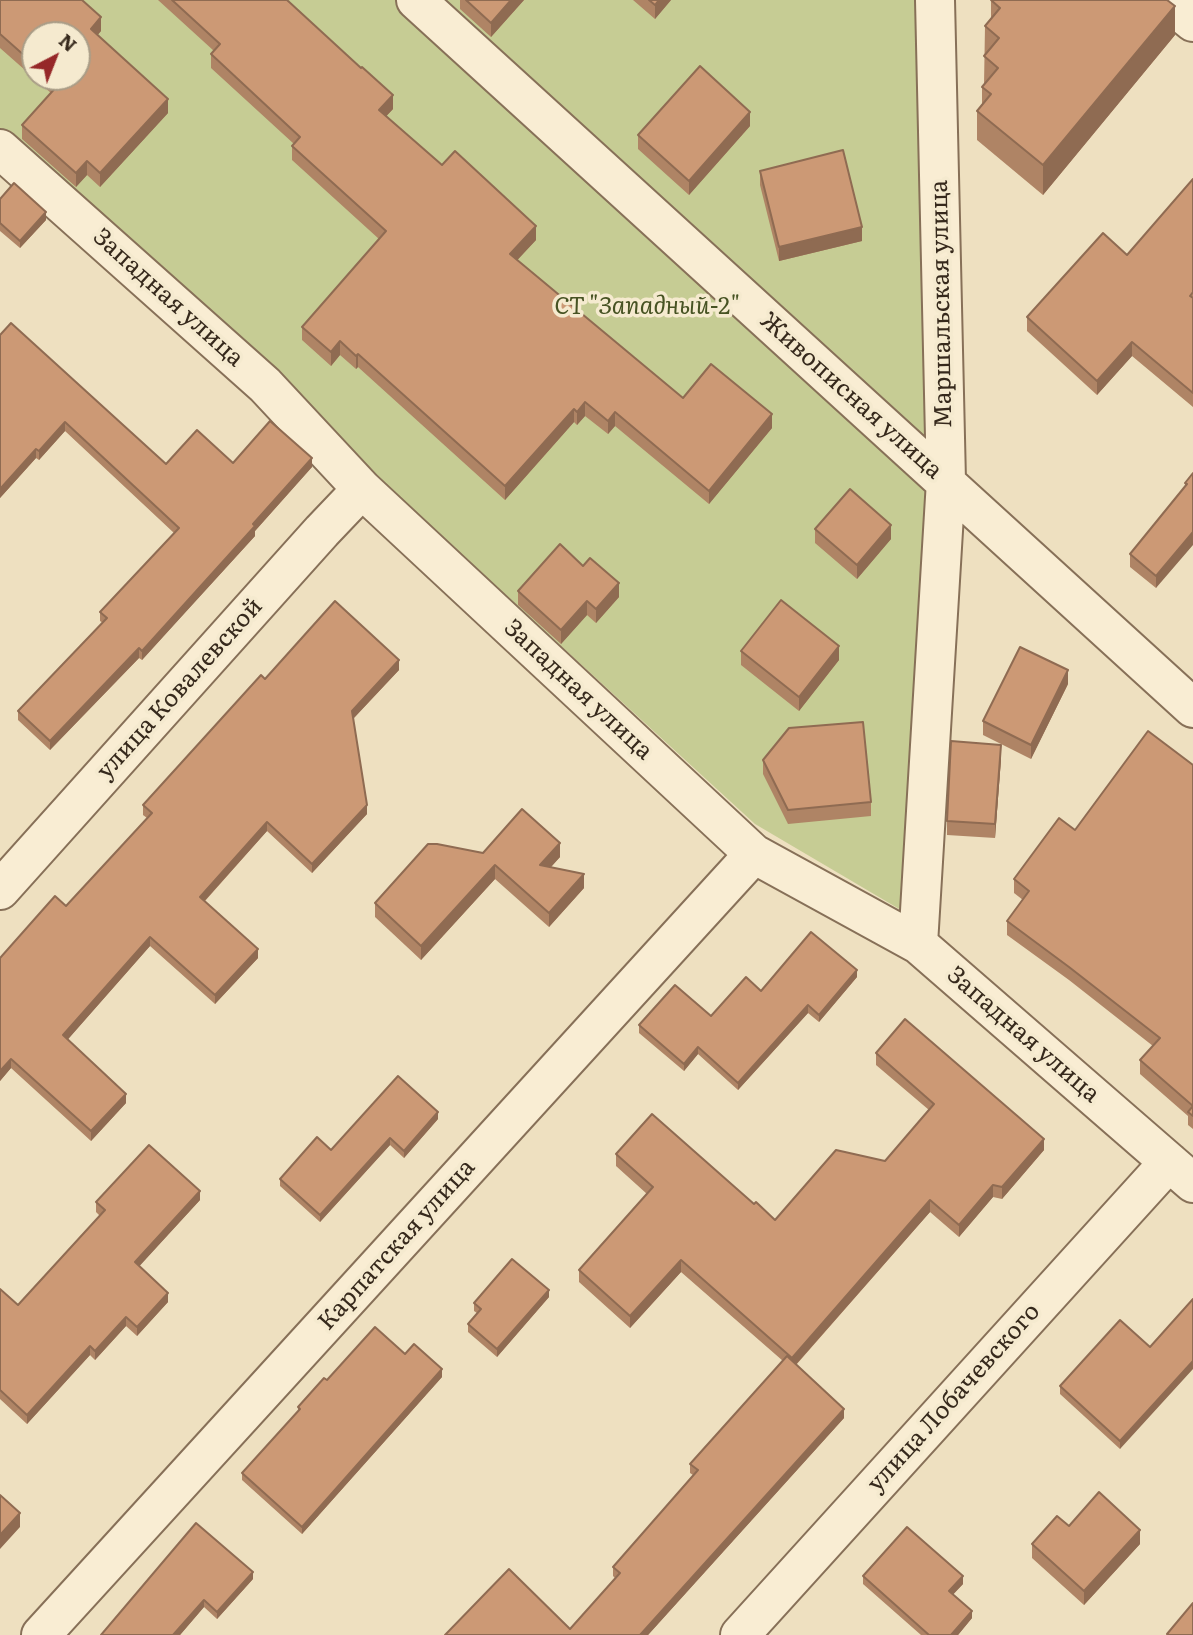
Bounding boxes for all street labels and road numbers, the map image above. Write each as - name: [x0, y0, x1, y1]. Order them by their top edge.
- street label: Маршальская улица: [925, 180, 959, 428]
- street label: Западная улица: [87, 223, 249, 373]
- street label: Живописная улица: [754, 307, 948, 485]
- street label: улица Ковалевской: [91, 593, 269, 785]
- street label: Западная улица: [498, 614, 658, 766]
- street label: Западная улица: [941, 961, 1105, 1109]
- street label: Карпатская улица: [313, 1154, 481, 1336]
- street label: улица Лобачевского: [862, 1298, 1046, 1498]

